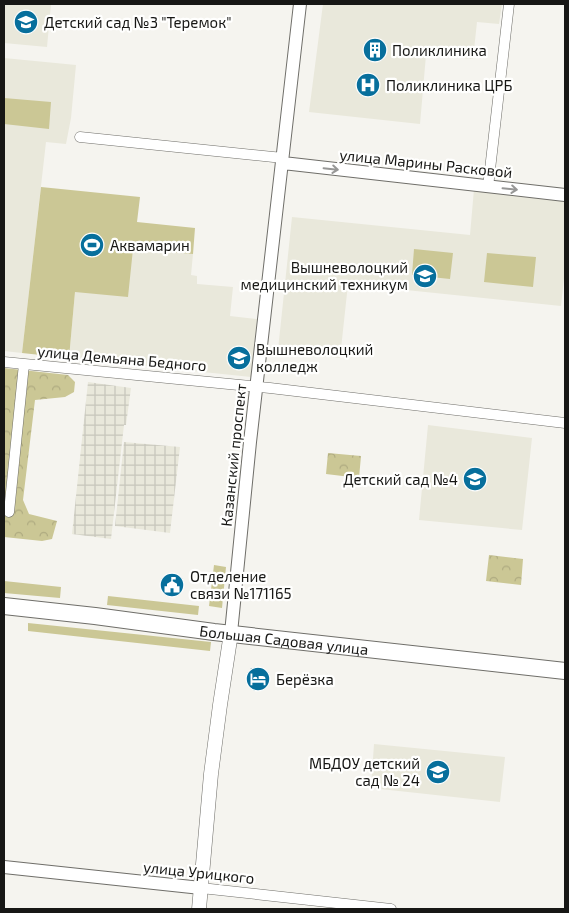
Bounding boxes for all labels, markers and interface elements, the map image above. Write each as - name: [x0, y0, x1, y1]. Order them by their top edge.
- school or university icon: Детский сад №3 "Теремок": [13, 9, 39, 35]
- place label: Детский сад №3 "Теремок": [44, 13, 232, 31]
- building icon: Поликлиника: [362, 37, 388, 63]
- place label: Поликлиника: [392, 41, 487, 59]
- hospital icon: Поликлиника ЦРБ: [355, 72, 381, 98]
- place label: Поликлиника ЦРБ: [386, 76, 512, 94]
- street label: улица Марины Расковой: [339, 145, 513, 182]
- one-way arrow: [323, 164, 339, 174]
- one-way arrow: [502, 184, 518, 194]
- sports icon: Аквамарин: [79, 232, 105, 258]
- place label: Аквамарин: [110, 236, 190, 254]
- place label: Вышневолоцкий медицинский техникум: [241, 258, 408, 294]
- school or university icon: Вышневолоцкий медицинский техникум: [412, 263, 438, 289]
- place label: Вышневолоцкий колледж: [256, 340, 373, 375]
- street label: улица Демьяна Бедного: [37, 342, 207, 375]
- school or university icon: Вышневолоцкий колледж: [226, 345, 252, 371]
- street label: Казанский проспект: [217, 383, 249, 527]
- school or university icon: Детский сад №4: [462, 466, 488, 492]
- place label: Детский сад №4: [343, 470, 458, 488]
- place label: Отделение связи №171165: [190, 567, 292, 602]
- public building icon: Отделение связи №171165: [159, 572, 185, 598]
- street label: Большая Садовая улица: [198, 621, 369, 658]
- hotel icon: Берёзка: [245, 666, 271, 692]
- place label: Берёзка: [276, 670, 334, 688]
- place label: МБДОУ детский сад № 24: [309, 754, 420, 789]
- school or university icon: МБДОУ детский сад № 24: [425, 759, 451, 785]
- street label: улица Урицкого: [142, 857, 255, 888]

